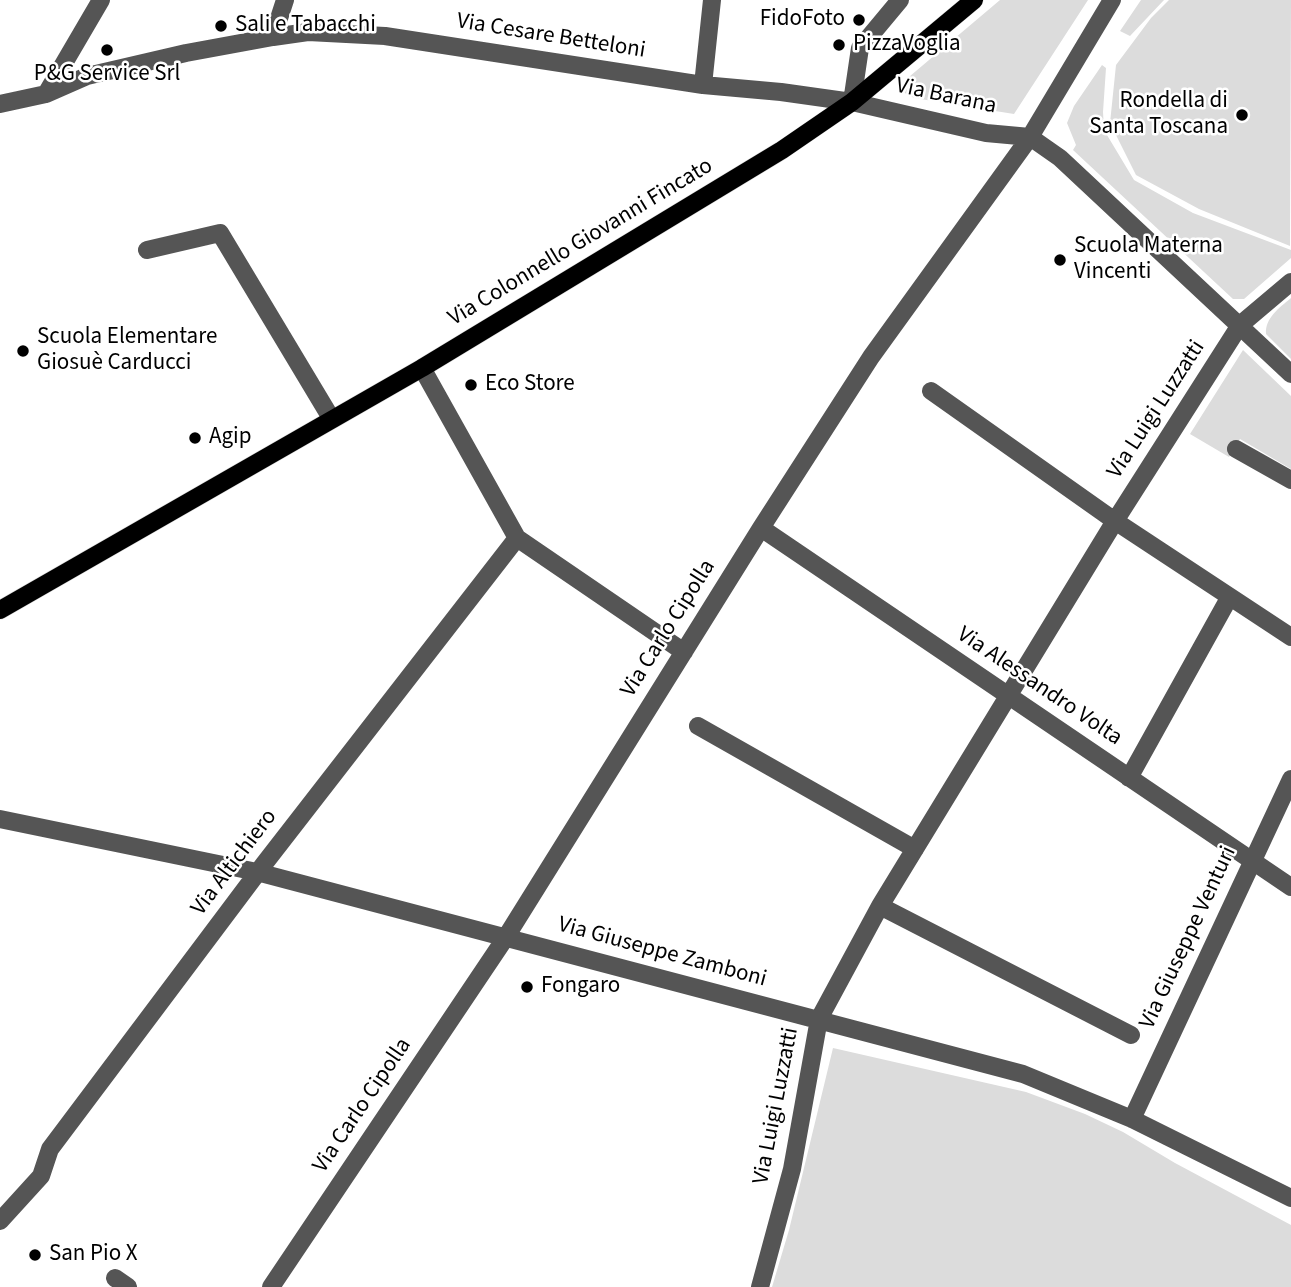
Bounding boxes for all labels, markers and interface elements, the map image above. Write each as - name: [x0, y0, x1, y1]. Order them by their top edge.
- place label: FidoFoto: [760, 6, 845, 34]
- street label: Via Cesare Betteloni: [455, 8, 647, 66]
- place label: Sali e Tabacchi: [235, 12, 376, 40]
- marker: FidoFoto: [851, 12, 867, 28]
- marker: Sali e Tabacchi: [213, 18, 229, 34]
- place label: PizzaVoglia: [853, 31, 961, 59]
- marker: PizzaVoglia: [831, 37, 847, 53]
- marker: P&G Service Srl: [99, 42, 115, 58]
- place label: P&G Service Srl: [34, 61, 180, 89]
- street label: Via Barana: [893, 73, 999, 121]
- place label: Rondella di Santa Toscana: [1089, 88, 1228, 142]
- marker: Rondella di Santa Toscana: [1234, 107, 1250, 123]
- street label: Via Colonnello Giovanni Fincato: [444, 153, 718, 333]
- place label: Scuola Materna Vincenti: [1074, 233, 1223, 287]
- marker: Scuola Materna Vincenti: [1052, 252, 1068, 268]
- place label: Scuola Elementare Giosuè Carducci: [37, 324, 217, 378]
- street label: Via Luigi Luzzatti: [1102, 336, 1212, 484]
- marker: Scuola Elementare Giosuè Carducci: [15, 343, 31, 359]
- place label: Eco Store: [485, 371, 575, 399]
- marker: Eco Store: [463, 377, 479, 393]
- place label: Agip: [209, 424, 252, 452]
- marker: Agip: [187, 430, 203, 446]
- street label: Via Carlo Cipolla: [616, 555, 722, 703]
- street label: Via Alessandro Volta: [951, 622, 1127, 752]
- street label: Via Altichiero: [186, 804, 284, 922]
- street label: Via Giuseppe Venturi: [1135, 842, 1243, 1034]
- street label: Via Giuseppe Zamboni: [555, 912, 769, 994]
- place label: Fongaro: [541, 973, 620, 1001]
- marker: Fongaro: [519, 979, 535, 995]
- street label: Via Luigi Luzzatti: [748, 1025, 806, 1187]
- street label: Via Carlo Cipolla: [308, 1033, 418, 1179]
- place label: San Pio X: [49, 1241, 138, 1269]
- marker: San Pio X: [27, 1247, 43, 1263]

